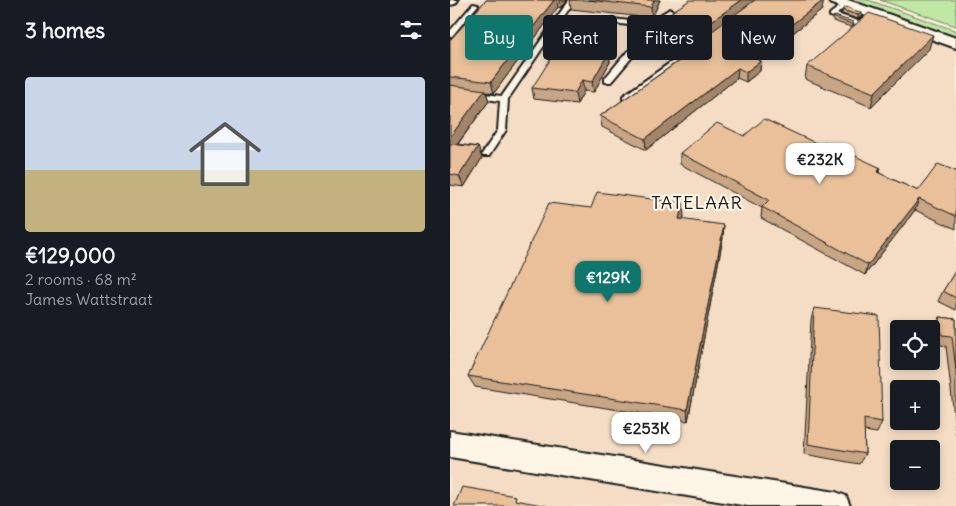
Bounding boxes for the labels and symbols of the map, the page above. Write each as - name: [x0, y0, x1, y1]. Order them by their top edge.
- pin: €232K: [785, 142, 855, 185]
- district label: TATELAAR: [651, 191, 743, 214]
- pin: €129K: [573, 260, 643, 303]
- pin: €253K: [611, 412, 681, 454]

